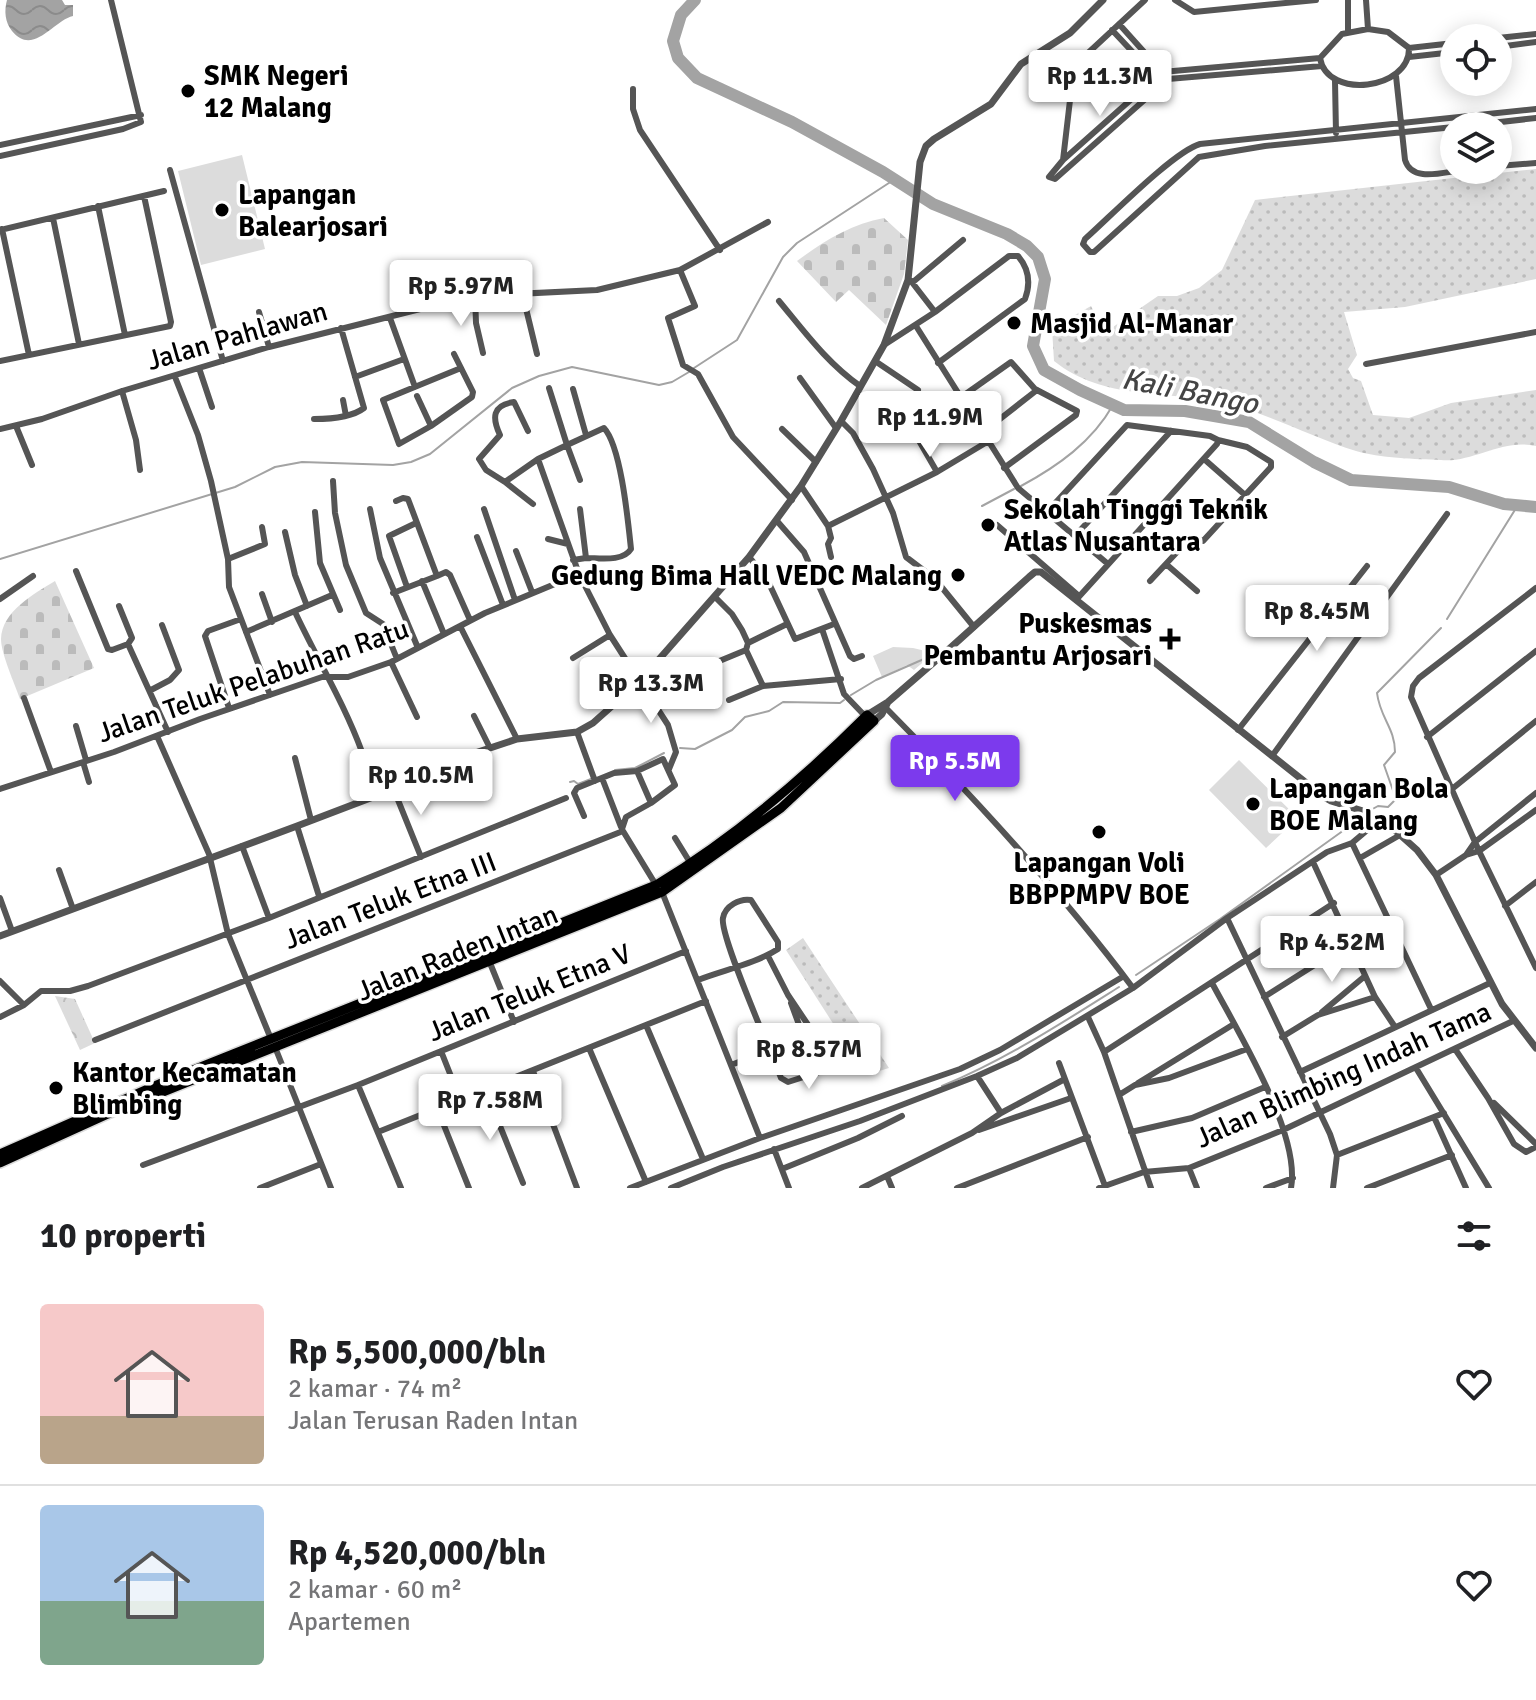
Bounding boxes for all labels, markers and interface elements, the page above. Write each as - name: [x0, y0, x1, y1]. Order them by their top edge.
- map controls: [1440, 24, 1512, 184]
- button: locate: [1440, 24, 1512, 96]
- pin: Rp 11.3M: [1017, 50, 1183, 118]
- place label: SMK Negeri 12 Malang: [204, 59, 349, 125]
- text: Rp 11.3M: [1047, 60, 1153, 92]
- marker: SMK Negeri 12 Malang: [179, 82, 197, 100]
- button: layers: [1440, 112, 1512, 184]
- place label: Lapangan Balearjosari: [238, 178, 388, 244]
- marker: Lapangan Balearjosari: [213, 201, 231, 219]
- pin: Rp 5.97M: [378, 260, 544, 328]
- text: Rp 5.97M: [408, 270, 514, 302]
- street label: Jalan Pahlawan: [143, 294, 331, 378]
- place label: Masjid Al-Manar: [1030, 307, 1234, 341]
- marker: Masjid Al-Manar: [1005, 314, 1023, 332]
- water label: Kali Bango: [1119, 360, 1262, 423]
- pin: Rp 11.9M: [847, 391, 1013, 459]
- text: Rp 11.9M: [877, 401, 983, 433]
- place label: Sekolah Tinggi Teknik Atlas Nusantara: [1004, 493, 1268, 559]
- marker: Sekolah Tinggi Teknik Atlas Nusantara: [979, 516, 997, 534]
- place label: Gedung Bima Hall VEDC Malang: [551, 559, 942, 593]
- marker: Gedung Bima Hall VEDC Malang: [949, 566, 967, 584]
- pin: Rp 8.45M: [1234, 585, 1400, 653]
- text: Rp 8.45M: [1264, 595, 1370, 627]
- place label: Puskesmas Pembantu Arjosari: [923, 607, 1152, 673]
- street label: Jalan Teluk Pelabuhan Ratu: [93, 612, 413, 750]
- marker: Puskesmas Pembantu Arjosari: [1159, 628, 1181, 650]
- pin: Rp 13.3M: [568, 657, 734, 725]
- text: Rp 13.3M: [598, 667, 704, 699]
- pin: Rp 5.5M: [881, 735, 1029, 803]
- text: Rp 5.5M: [909, 745, 1001, 777]
- pin: Rp 10.5M: [338, 749, 504, 817]
- text: Rp 10.5M: [368, 759, 474, 791]
- place label: Lapangan Bola BOE Malang: [1269, 772, 1449, 838]
- marker: Lapangan Bola BOE Malang: [1244, 795, 1262, 813]
- marker: Lapangan Voli BBPPMPV BOE: [1090, 823, 1108, 841]
- street label: Jalan Teluk Etna III: [279, 845, 501, 957]
- place label: Lapangan Voli BBPPMPV BOE: [1008, 846, 1190, 912]
- street label: Jalan Raden Intan: [352, 897, 563, 1009]
- pin: Rp 4.52M: [1249, 916, 1415, 984]
- text: Rp 4.52M: [1279, 926, 1385, 958]
- street label: Jalan Teluk Etna V: [423, 937, 636, 1049]
- street label: Jalan Blimbing Indah Tama: [1190, 994, 1496, 1155]
- pin: Rp 8.57M: [726, 1023, 892, 1091]
- text: Rp 8.57M: [756, 1033, 862, 1065]
- place label: Kantor Kecamatan Blimbing: [72, 1056, 297, 1122]
- pin: Rp 7.58M: [407, 1074, 573, 1142]
- marker: Kantor Kecamatan Blimbing: [47, 1079, 65, 1097]
- text: Rp 7.58M: [437, 1084, 543, 1116]
- icon: filters: [1452, 1214, 1496, 1258]
- text: 10 properti: [40, 1215, 206, 1257]
- text: Rp 5,500,000/bln: [288, 1331, 546, 1373]
- icon: home: [104, 1336, 200, 1432]
- icon: heart: [1452, 1362, 1496, 1406]
- text: 2 kamar · 74 m²: [288, 1373, 462, 1405]
- text: Jalan Terusan Raden Intan: [288, 1405, 578, 1437]
- text: Rp 4,520,000/bln: [288, 1532, 546, 1574]
- icon: home: [104, 1537, 200, 1633]
- icon: heart: [1452, 1563, 1496, 1607]
- text: 2 kamar · 60 m²: [288, 1574, 462, 1606]
- text: Apartemen: [288, 1606, 411, 1638]

